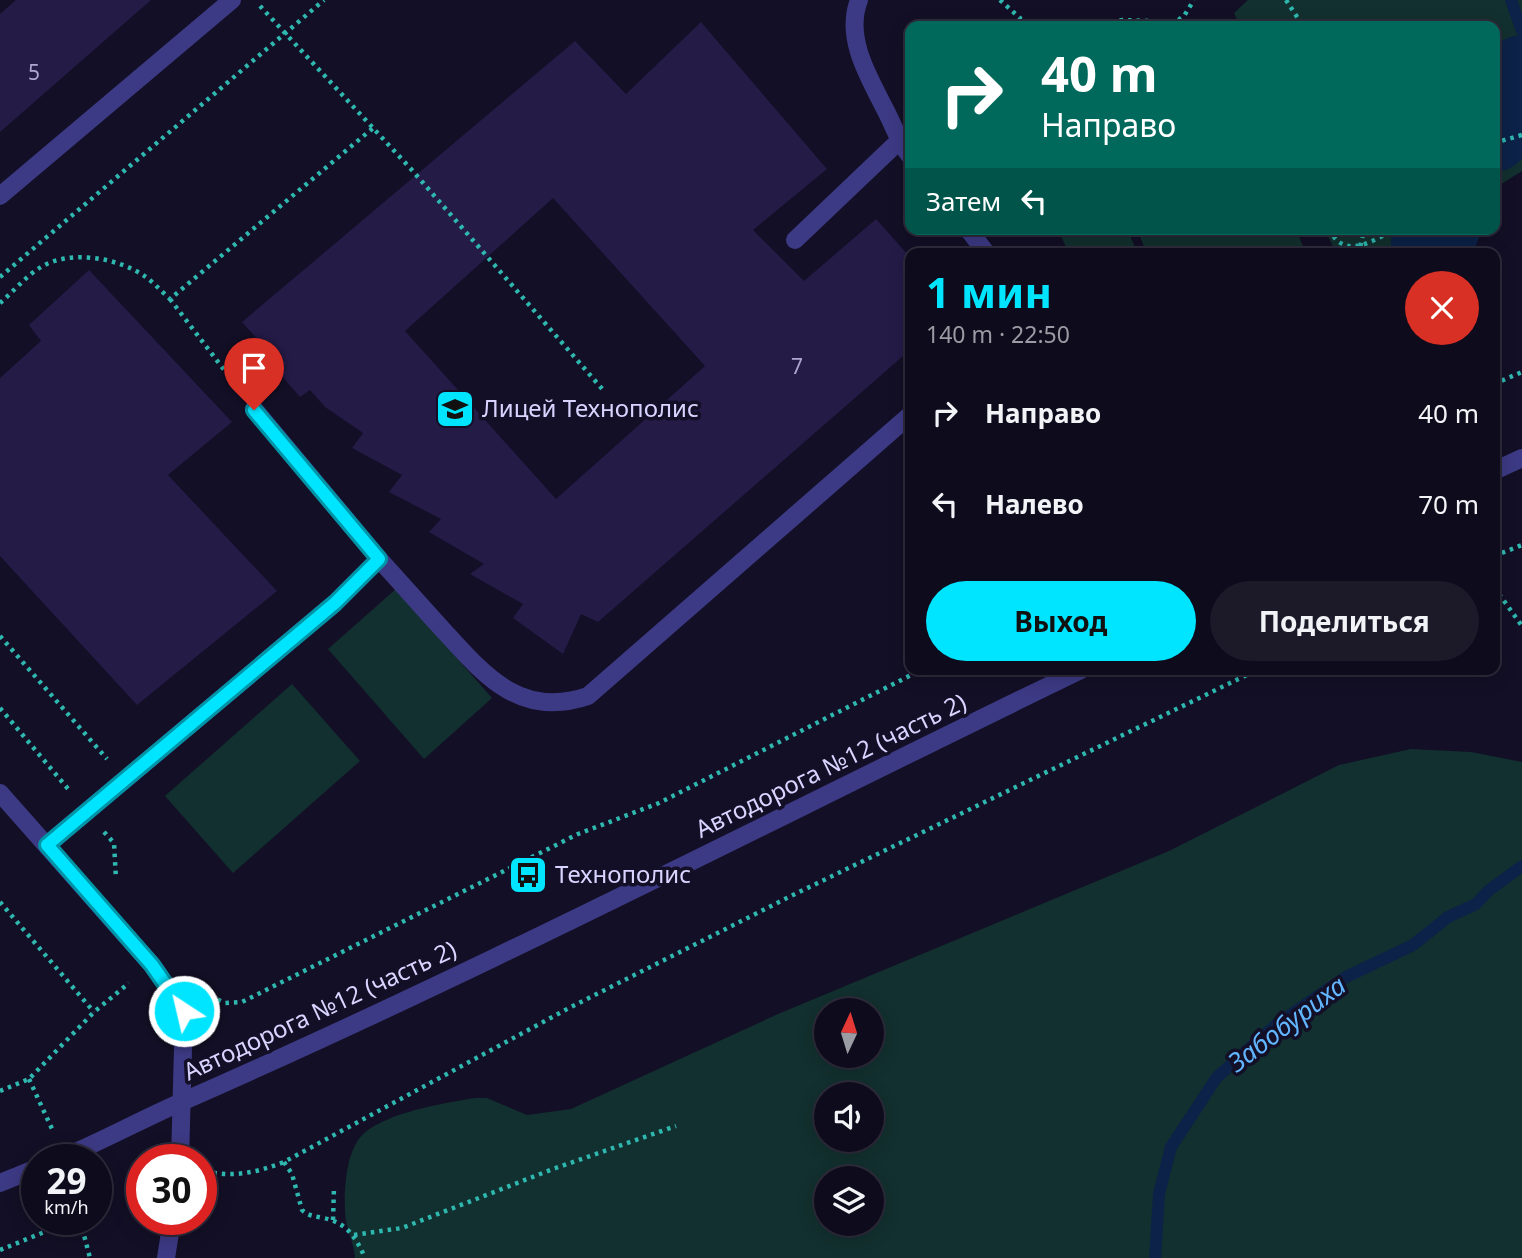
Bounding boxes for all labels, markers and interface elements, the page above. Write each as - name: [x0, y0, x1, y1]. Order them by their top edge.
- text: 40 m: [1041, 40, 1158, 106]
- icon: right: [926, 49, 1017, 140]
- house number: 5: [28, 58, 40, 86]
- text: Направо: [1041, 103, 1176, 146]
- icon: left: [1015, 182, 1053, 220]
- text: Затем: [926, 183, 1001, 219]
- text: 1 мин: [926, 263, 1052, 320]
- button: close: [1405, 271, 1479, 345]
- text: 140 m · 22:50: [926, 318, 1070, 350]
- pin: [224, 338, 284, 410]
- icon: arrive: [235, 349, 273, 387]
- house number: 7: [791, 352, 803, 380]
- school or university icon: Лицей Технополис: [434, 388, 476, 430]
- place label: Лицей Технополис: [482, 391, 699, 424]
- icon: right: [926, 394, 964, 432]
- text: Направо: [985, 395, 1101, 431]
- text: 40 m: [1418, 395, 1479, 431]
- icon: left: [926, 485, 964, 523]
- text: Налево: [985, 486, 1084, 522]
- text: 70 m: [1418, 486, 1479, 522]
- button: Выход: [926, 581, 1196, 661]
- button: Поделиться: [1210, 581, 1479, 661]
- street label: Автодорога №12 (часть 2): [689, 685, 971, 845]
- bus stop icon: Технополис: [507, 854, 549, 896]
- place label: Технополис: [555, 857, 691, 890]
- street label: Автодорога №12 (часть 2): [178, 932, 461, 1087]
- water label: Забобуриха: [1219, 967, 1353, 1080]
- position arrow: [147, 974, 221, 1048]
- north arrow: [814, 998, 884, 1068]
- map controls: [814, 998, 884, 1236]
- button: sound: [814, 1082, 884, 1152]
- speed limit sign: 30: [126, 1144, 217, 1235]
- text: 29: [46, 1157, 87, 1204]
- button: layers: [814, 1166, 884, 1236]
- text: km/h: [44, 1195, 89, 1219]

